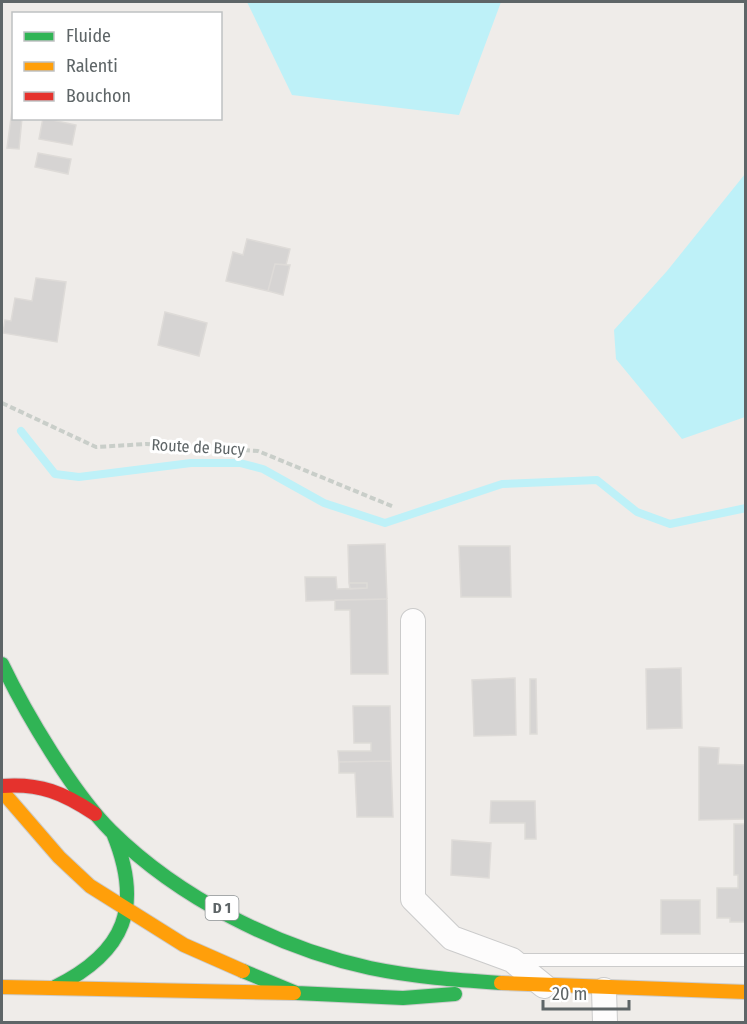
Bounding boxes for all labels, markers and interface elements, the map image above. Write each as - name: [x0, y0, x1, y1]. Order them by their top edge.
- legend: [12, 12, 222, 120]
- text: Fluide: [66, 25, 111, 47]
- text: Ralenti: [66, 55, 118, 77]
- text: Bouchon: [66, 85, 131, 107]
- street label: Route de Bucy: [151, 435, 246, 459]
- road number: D 1: [206, 896, 238, 920]
- scale bar: [543, 973, 628, 1011]
- text: 20 m: [552, 983, 587, 1005]

